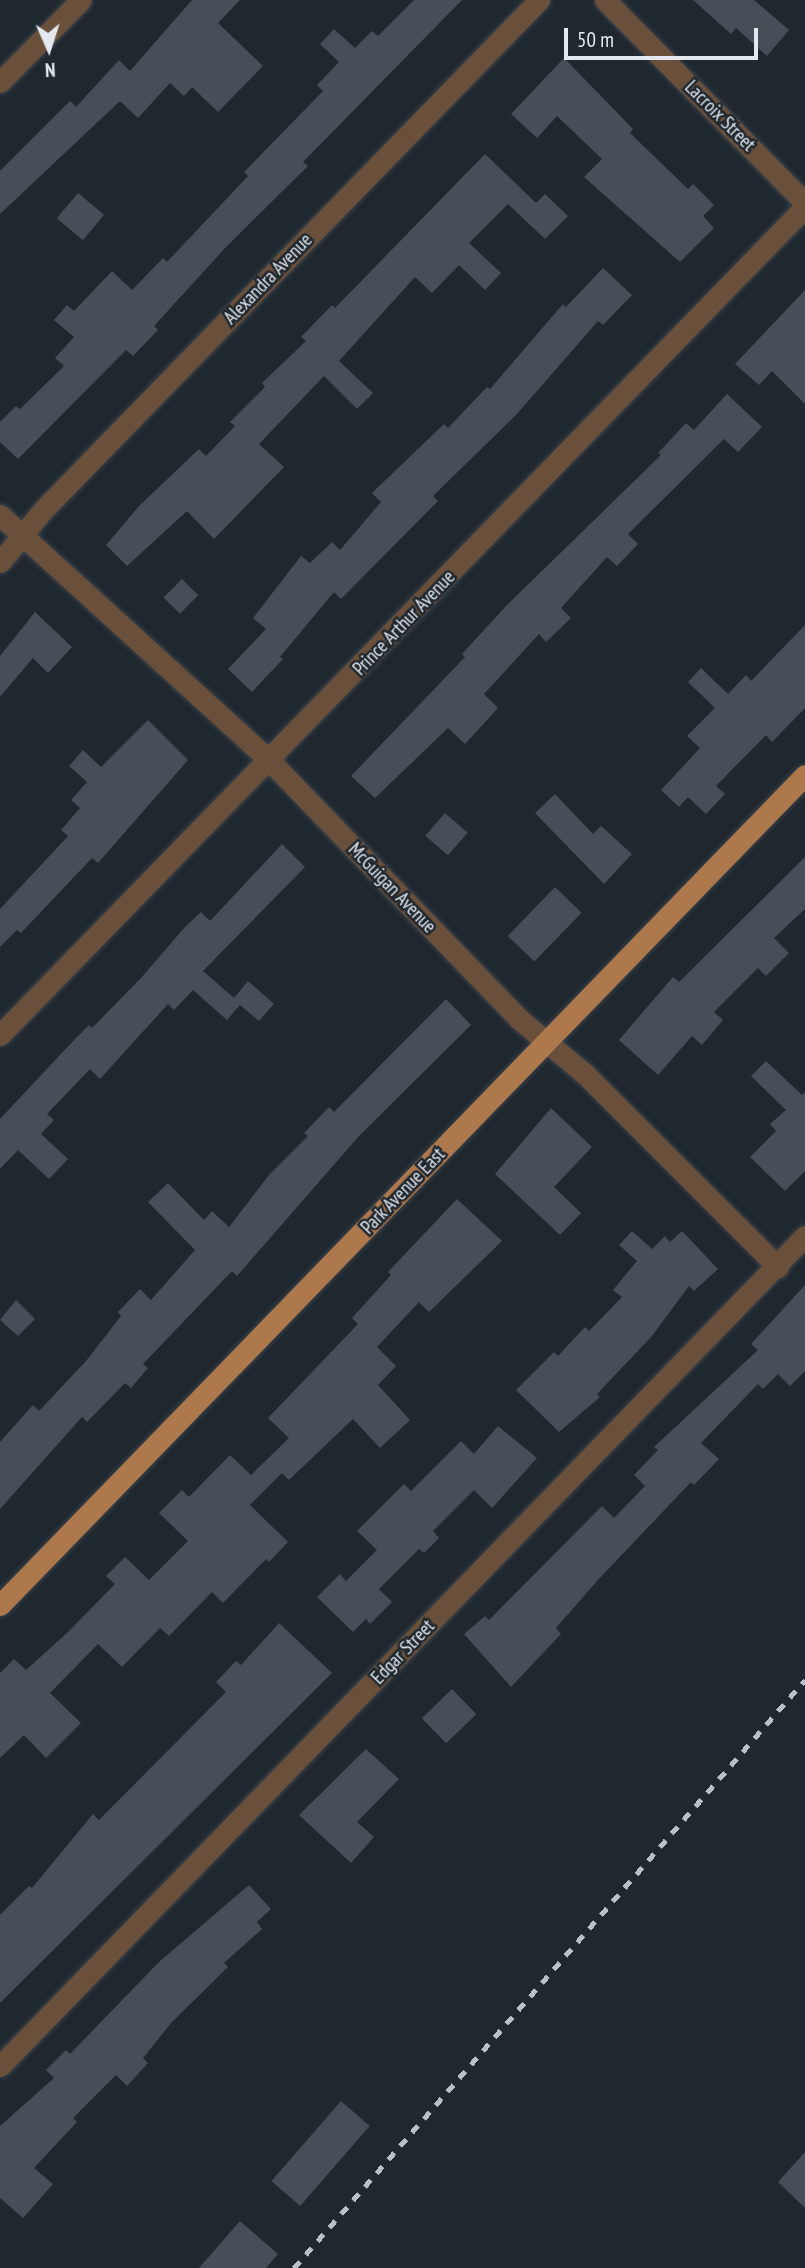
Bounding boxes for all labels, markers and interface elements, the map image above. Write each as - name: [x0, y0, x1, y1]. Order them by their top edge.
- north arrow: [14, 14, 84, 84]
- scale bar: [567, 14, 761, 58]
- text: 50 m: [577, 26, 614, 53]
- text: N: [44, 58, 56, 82]
- street label: Lacroix Street: [680, 76, 760, 156]
- street label: Alexandra Avenue: [219, 229, 317, 329]
- street label: Prince Arthur Avenue: [348, 566, 460, 680]
- street label: McGuigan Avenue: [343, 838, 441, 938]
- street label: Park Avenue East: [356, 1143, 450, 1239]
- street label: Edgar Street: [367, 1615, 439, 1689]

